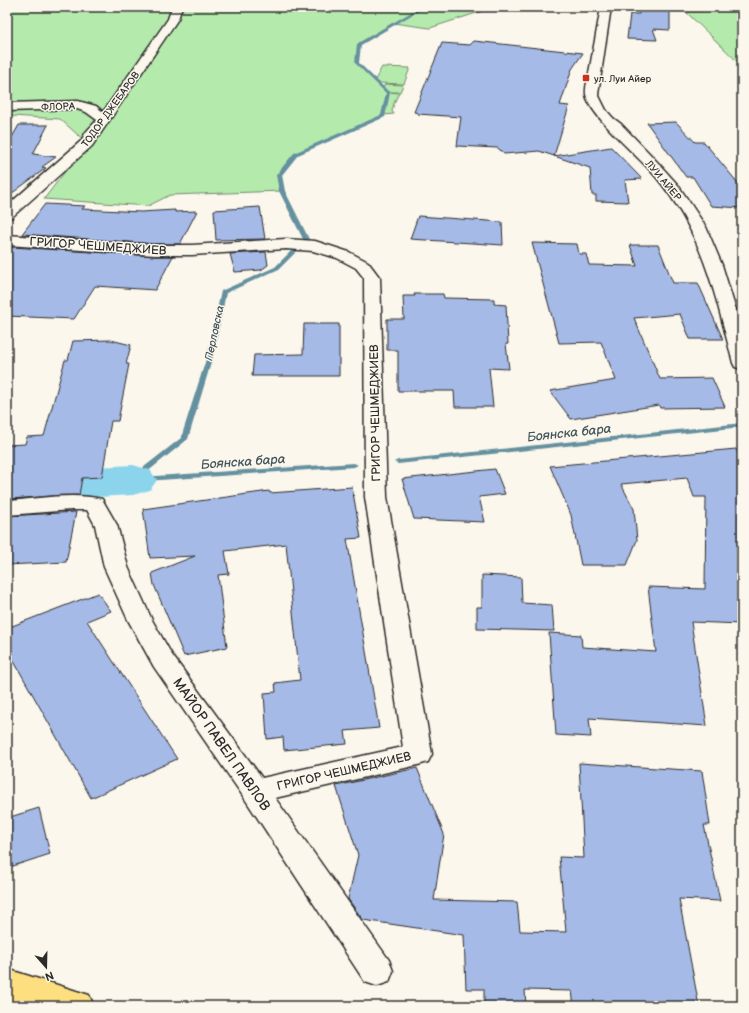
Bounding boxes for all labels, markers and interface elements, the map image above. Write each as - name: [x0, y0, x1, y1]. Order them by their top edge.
- street label: ТОДОР ДЖЕБАРОВ: [79, 69, 143, 150]
- marker: ул. Луи Айер: [581, 73, 591, 83]
- place label: ул. Луи Айер: [594, 73, 652, 85]
- street label: ФЛОРА: [41, 100, 76, 114]
- street label: ЛУИ АЙЕР: [642, 157, 684, 204]
- street label: ГРИГОР ЧЕШМЕДЖИЕВ: [29, 234, 167, 259]
- water label: Перловска: [202, 304, 227, 362]
- street label: ГРИГОР ЧЕШМЕДЖИЕВ: [367, 344, 384, 482]
- water label: Боянска бара: [526, 421, 612, 445]
- water label: Боянска бара: [200, 451, 286, 473]
- street label: МАЙОР ПАВЕЛ ПАВЛОВ: [169, 674, 274, 814]
- street label: ГРИГОР ЧЕШМЕДЖИЕВ: [276, 749, 413, 794]
- north arrow: [26, 947, 66, 987]
- text: N: [43, 968, 55, 983]

